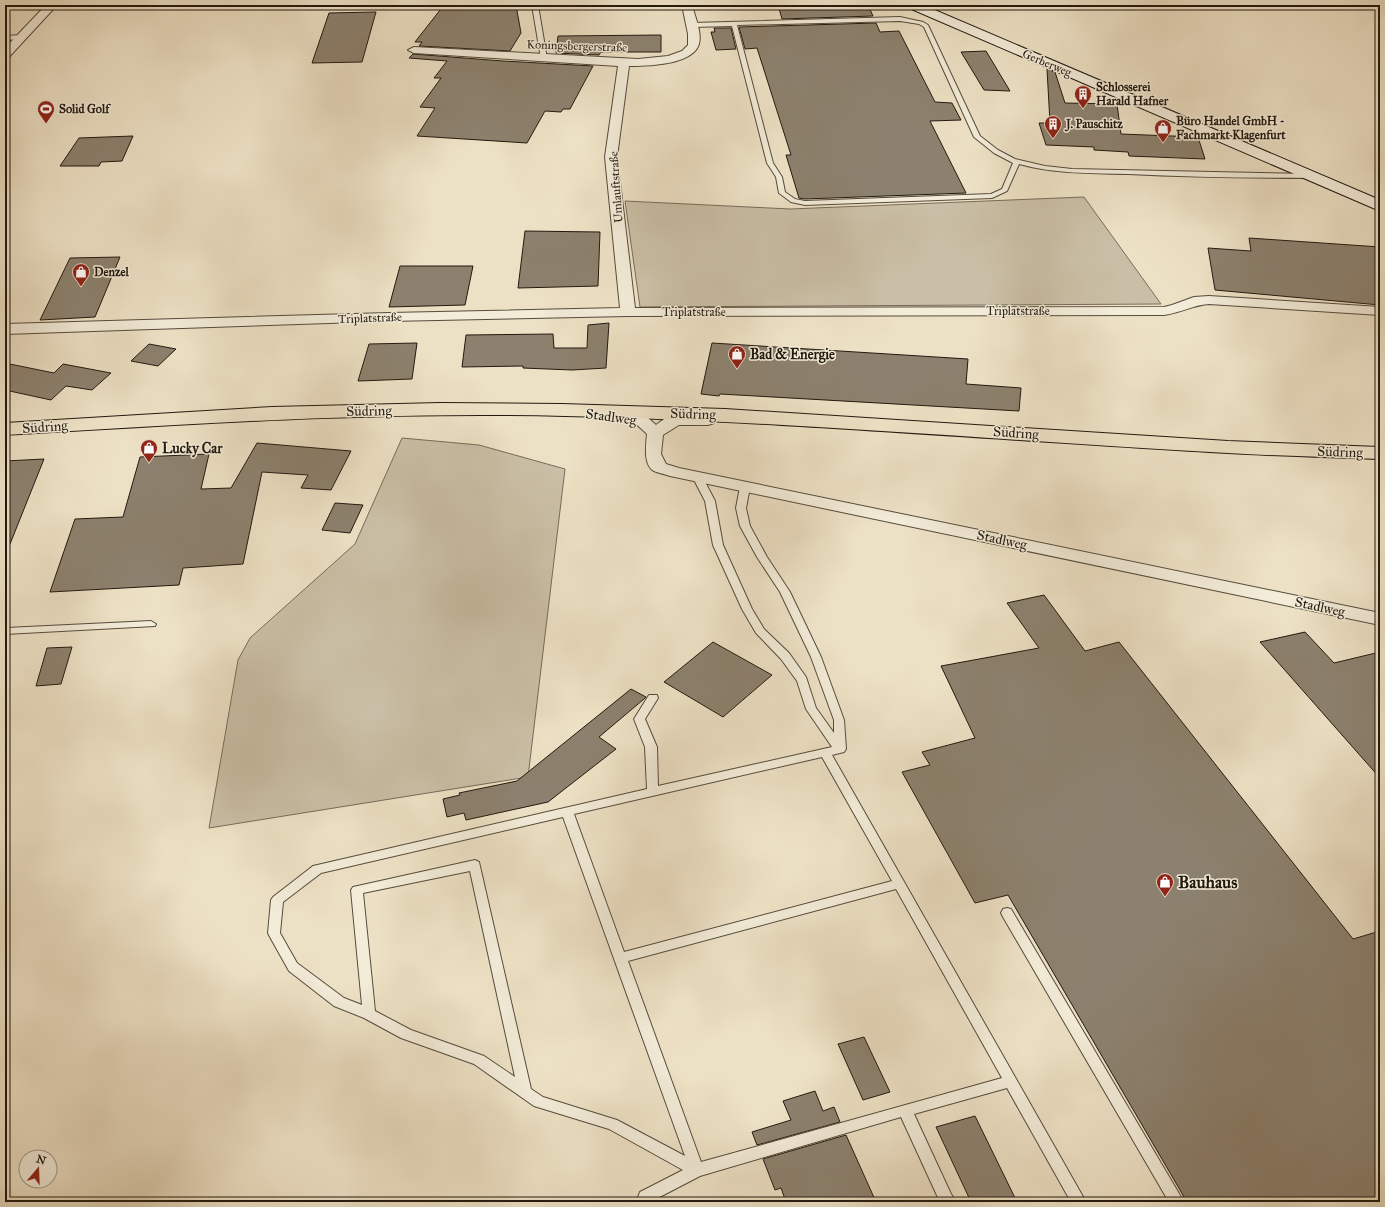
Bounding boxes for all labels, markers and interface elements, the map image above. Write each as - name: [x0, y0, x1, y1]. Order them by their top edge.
- street label: Koningsbergerstraße: [526, 37, 628, 56]
- street label: Gerberweg: [1020, 46, 1074, 81]
- place label: Schlosserei Harald Hafner: [1096, 80, 1169, 108]
- building icon: Schlosserei Harald Hafner: [1073, 84, 1093, 109]
- sports icon: Solid Golf: [36, 99, 56, 124]
- place label: Solid Golf: [59, 102, 111, 116]
- building icon: J. Pauschitz: [1043, 114, 1063, 139]
- place label: Büro Handel GmbH - Fachmarkt Klagenfurt: [1176, 114, 1286, 143]
- place label: J. Pauschitz: [1064, 117, 1123, 132]
- shop icon: Büro Handel GmbH - Fachmarkt Klagenfurt: [1153, 118, 1173, 143]
- street label: Umlauftstraße: [607, 151, 625, 223]
- shop icon: Denzel: [71, 262, 91, 287]
- place label: Denzel: [94, 265, 130, 279]
- street label: Triplatstraße: [986, 304, 1050, 318]
- street label: Triplatstraße: [662, 305, 726, 319]
- street label: Triplatstraße: [338, 310, 402, 326]
- shop icon: Bad & Energie: [727, 344, 747, 369]
- place label: Bad & Energie: [750, 346, 835, 364]
- street label: Südring: [346, 402, 392, 420]
- street label: Stadlweg: [585, 405, 638, 429]
- street label: Südring: [670, 405, 717, 423]
- street label: Südring: [22, 417, 69, 437]
- street label: Südring: [993, 423, 1040, 443]
- shop icon: Lucky Car: [139, 438, 159, 463]
- place label: Lucky Car: [162, 440, 223, 458]
- street label: Südring: [1317, 443, 1364, 461]
- street label: Stadlweg: [975, 526, 1029, 554]
- street label: Stadlweg: [1293, 593, 1347, 621]
- shop icon: Bauhaus: [1155, 872, 1175, 897]
- place label: Bauhaus: [1178, 872, 1237, 893]
- north arrow: [18, 1149, 58, 1189]
- text: N: [35, 1152, 48, 1168]

